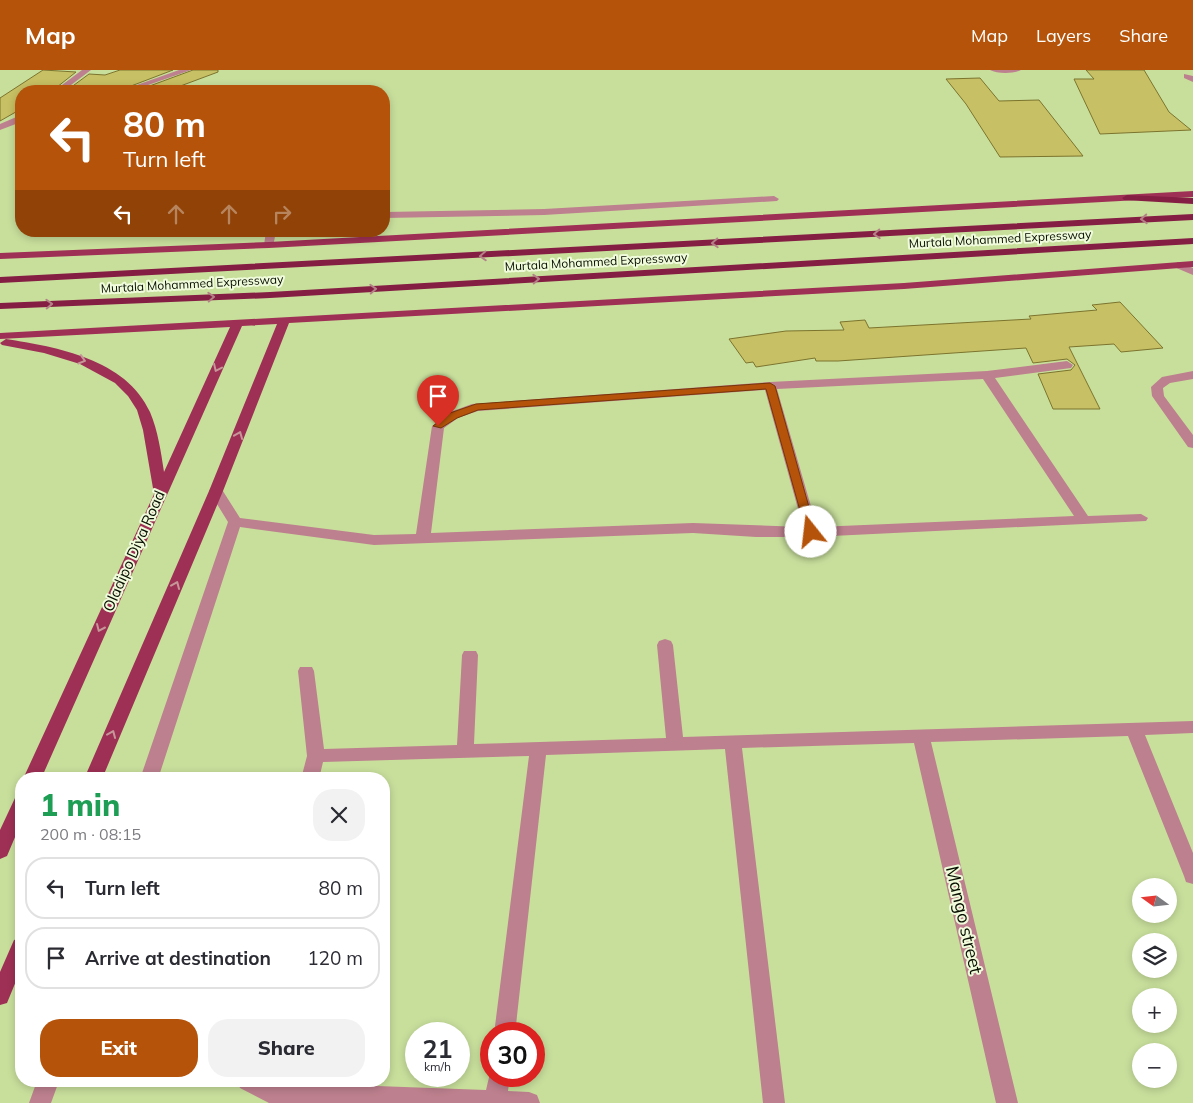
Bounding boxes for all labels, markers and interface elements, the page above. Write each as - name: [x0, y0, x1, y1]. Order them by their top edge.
- text: Map: [25, 20, 76, 50]
- text: Map: [971, 24, 1008, 47]
- text: Layers: [1036, 24, 1091, 47]
- text: Share: [1119, 24, 1168, 47]
- text: 80 m: [123, 102, 206, 146]
- icon: left: [40, 105, 105, 170]
- text: Turn left: [123, 145, 206, 173]
- icon: left: [109, 200, 137, 228]
- icon: ahead: [162, 200, 190, 228]
- icon: ahead: [215, 200, 243, 228]
- icon: right: [268, 200, 296, 228]
- one-way arrow: [1140, 214, 1148, 225]
- street label: Murtala Mohammed Expressway: [908, 226, 1092, 251]
- one-way arrow: [873, 229, 881, 240]
- one-way arrow: [711, 238, 719, 249]
- street label: Murtala Mohammed Expressway: [504, 249, 688, 274]
- one-way arrow: [479, 250, 487, 261]
- street label: Murtala Mohammed Expressway: [100, 271, 284, 296]
- one-way arrow: [532, 274, 540, 285]
- one-way arrow: [370, 283, 378, 294]
- one-way arrow: [207, 292, 215, 303]
- one-way arrow: [45, 299, 53, 310]
- one-way arrow: [77, 355, 85, 365]
- one-way arrow: [213, 363, 223, 372]
- pin: [417, 375, 459, 426]
- icon: arrive: [424, 382, 452, 410]
- one-way arrow: [232, 431, 243, 440]
- street label: Oladipo Diya Road: [98, 487, 169, 614]
- position arrow: [784, 505, 836, 557]
- one-way arrow: [170, 581, 181, 590]
- one-way arrow: [95, 623, 106, 632]
- one-way arrow: [106, 730, 117, 739]
- text: 1 min: [40, 786, 120, 824]
- button: close: [313, 789, 365, 841]
- text: 200 m · 08:15: [40, 824, 141, 844]
- street label: Mango street: [941, 864, 988, 976]
- icon: left: [42, 874, 70, 902]
- text: Turn left: [85, 876, 160, 900]
- text: 80 m: [319, 876, 363, 900]
- north arrow: [1132, 878, 1178, 922]
- map controls: [1132, 878, 1177, 1088]
- button: layers: [1132, 933, 1177, 978]
- icon: arrive: [42, 944, 70, 972]
- text: Arrive at destination: [85, 946, 271, 970]
- text: 120 m: [307, 946, 363, 970]
- button: +: [1132, 988, 1177, 1033]
- button: Exit: [40, 1019, 198, 1077]
- button: Share: [208, 1019, 365, 1077]
- speed limit sign: 30: [480, 1022, 545, 1087]
- text: 21: [422, 1033, 453, 1064]
- button: −: [1132, 1043, 1177, 1088]
- text: km/h: [424, 1059, 451, 1074]

